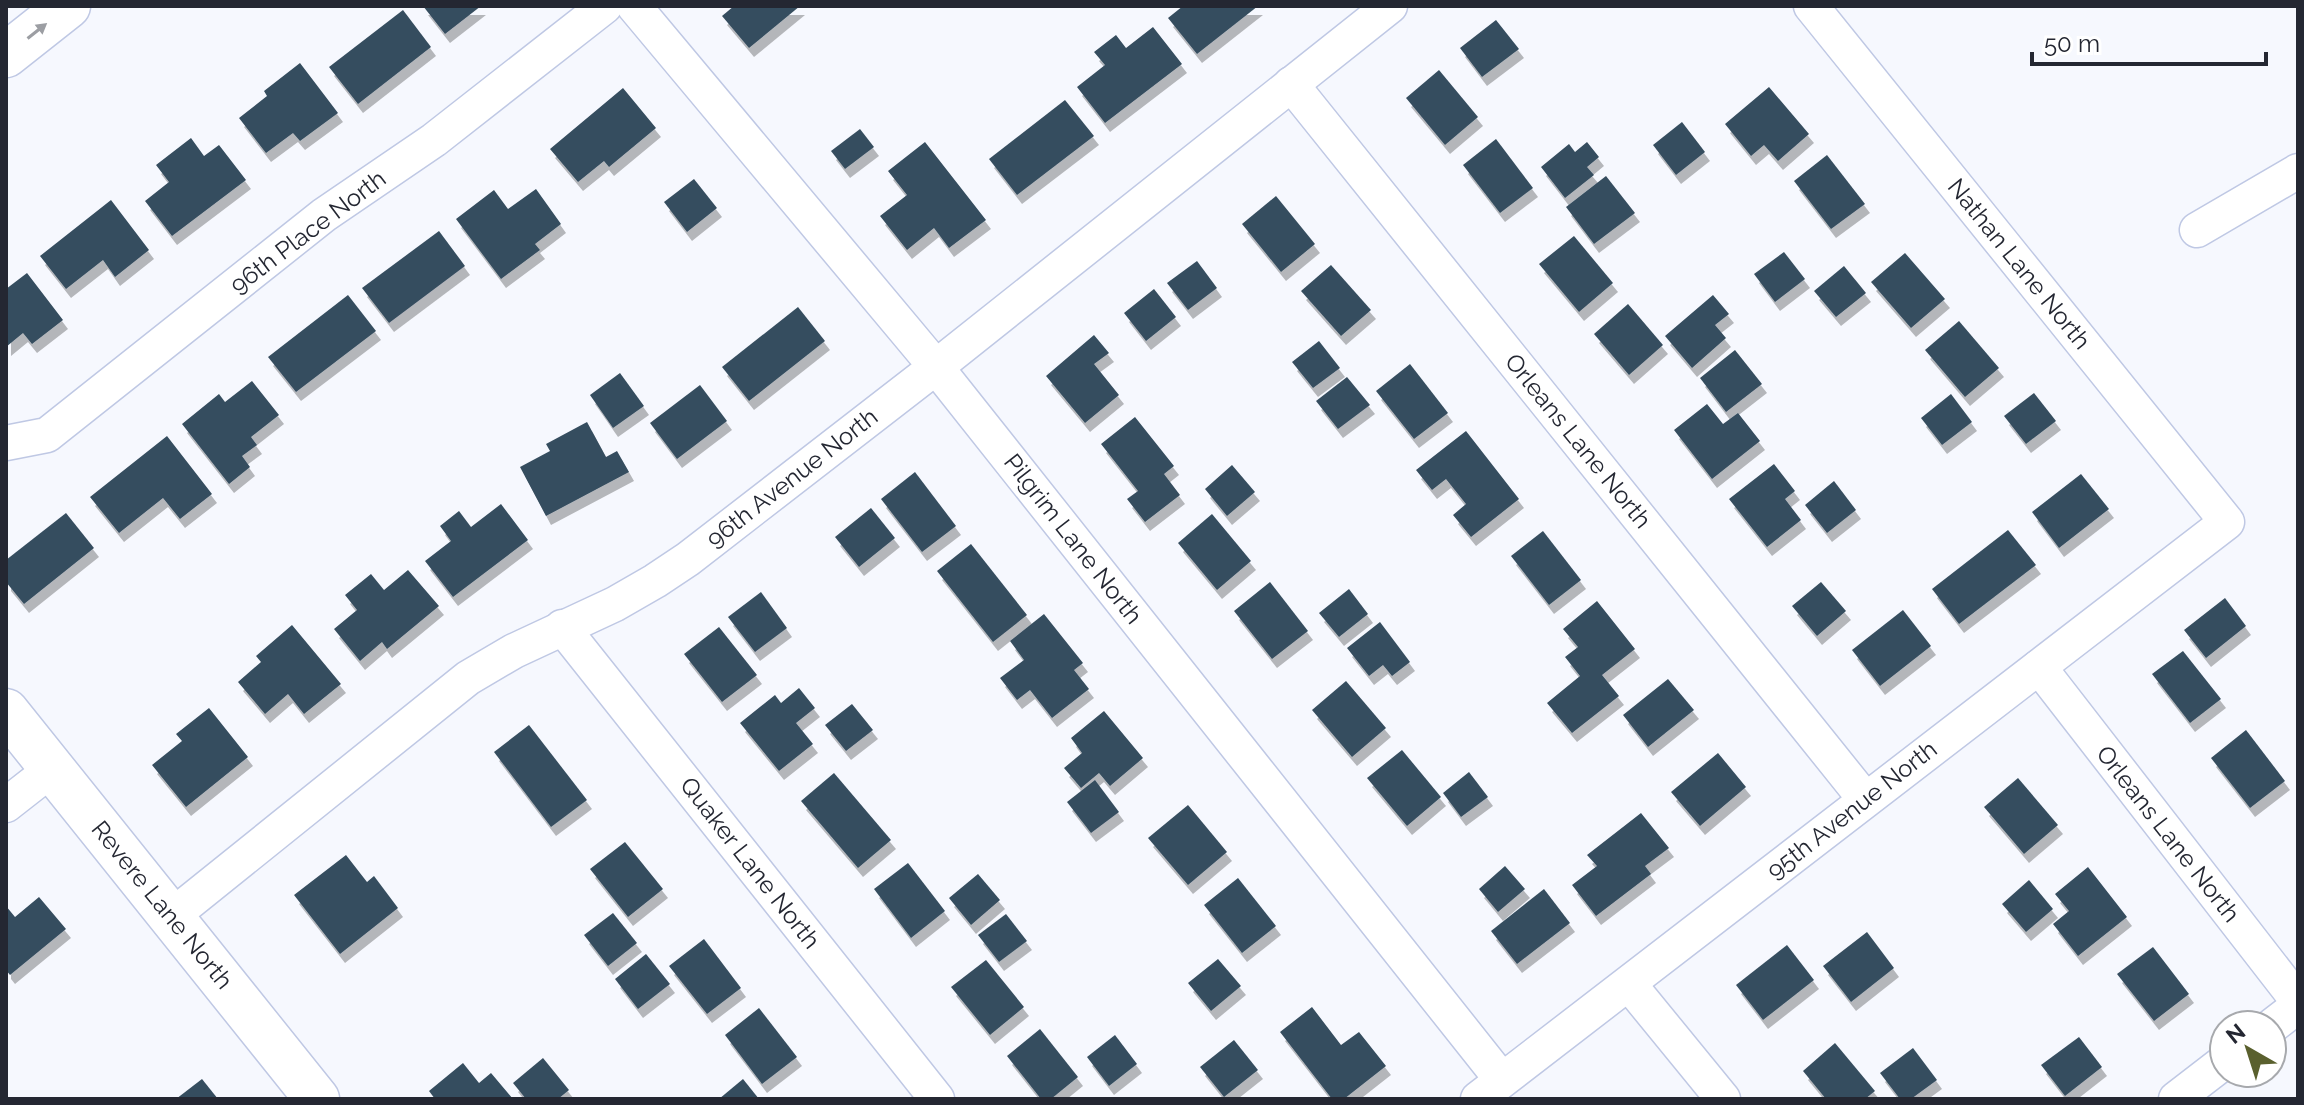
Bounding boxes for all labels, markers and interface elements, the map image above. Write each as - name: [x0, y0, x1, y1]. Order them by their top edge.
- scale bar: [2032, 16, 2266, 66]
- one-way arrow: [27, 23, 47, 39]
- text: 50 m: [2044, 29, 2100, 58]
- street label: 96th Place North: [224, 164, 391, 300]
- street label: Nathan Lane North: [1942, 173, 2097, 355]
- street label: Orleans Lane North: [1499, 348, 1658, 534]
- street label: 96th Avenue North: [700, 402, 883, 553]
- street label: Pilgrim Lane North: [998, 448, 1149, 629]
- street label: 95th Avenue North: [1761, 734, 1943, 885]
- street label: Orleans Lane North: [2090, 740, 2246, 928]
- street label: Quaker Lane North: [674, 771, 826, 954]
- street label: Revere Lane North: [86, 815, 239, 995]
- north arrow: [2208, 1009, 2288, 1089]
- text: N: [2221, 1018, 2250, 1049]

